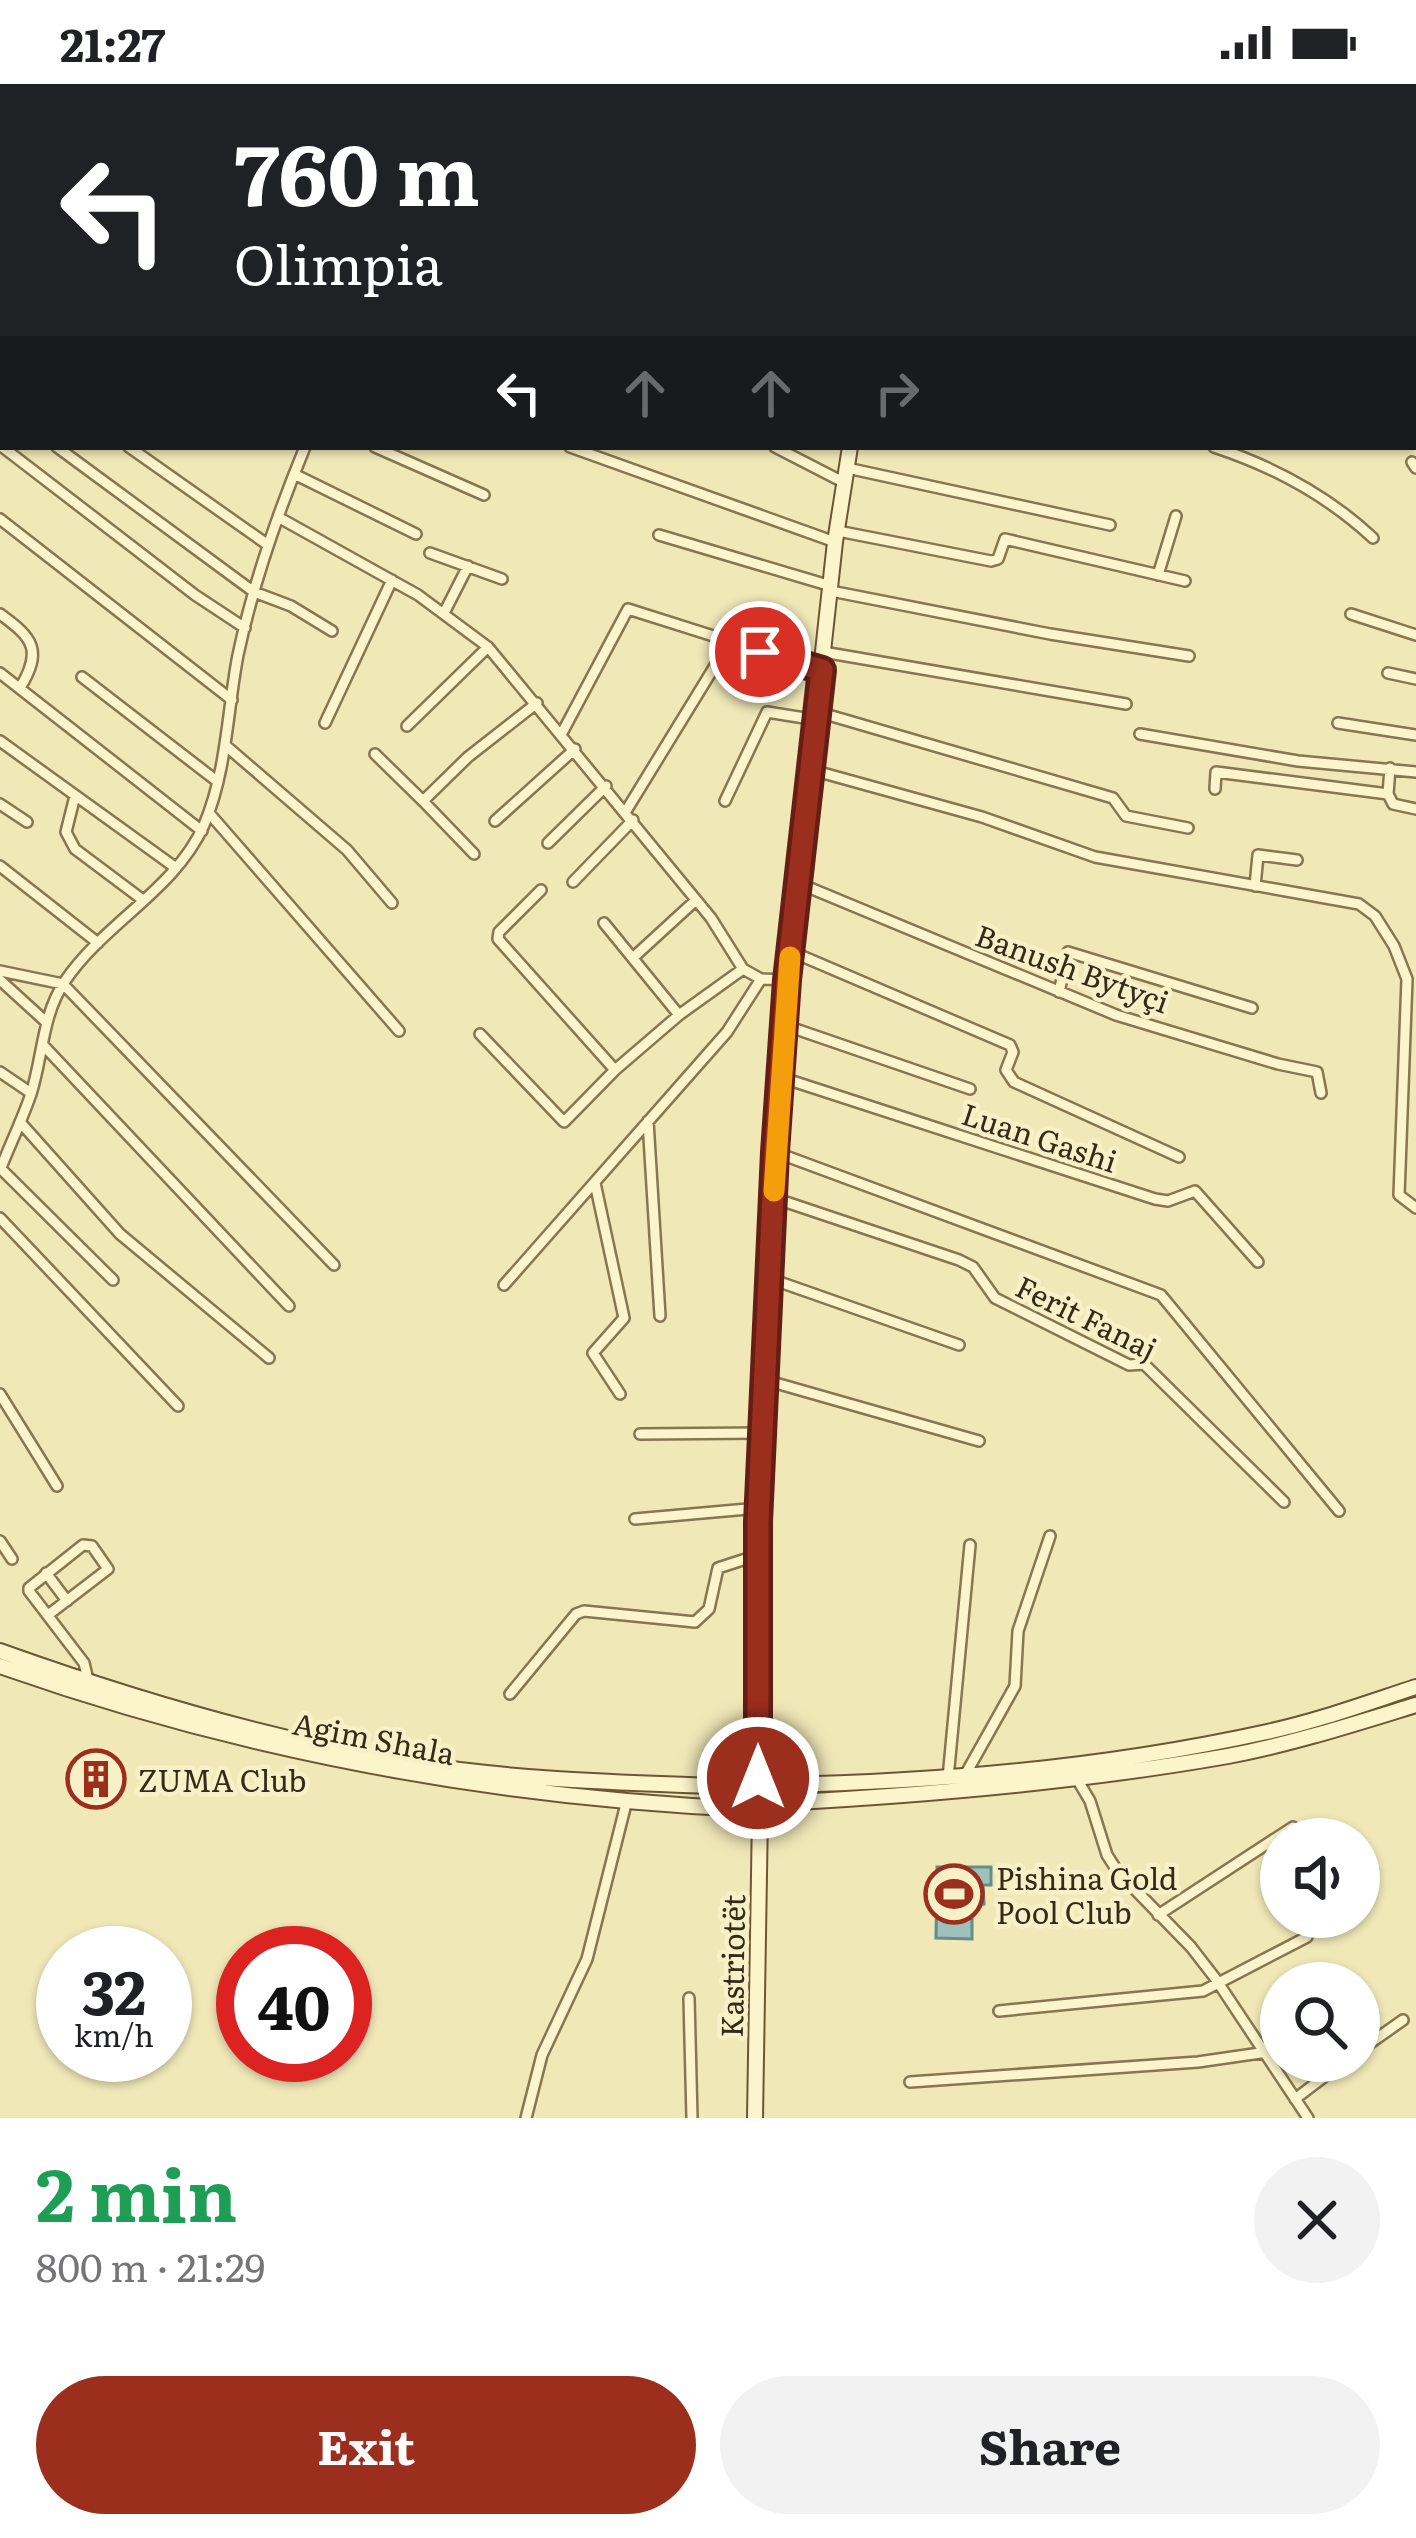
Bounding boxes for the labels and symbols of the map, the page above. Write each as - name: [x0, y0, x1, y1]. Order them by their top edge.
- pin: [709, 601, 811, 703]
- street label: Banush Bytyçi: [970, 912, 1176, 1022]
- street label: Luan Gashi: [957, 1090, 1123, 1182]
- street label: Ferit Fanaj: [1009, 1263, 1165, 1369]
- street label: Agim Shala: [289, 1700, 460, 1774]
- position arrow: [695, 1715, 821, 1841]
- building icon: ZUMA Club: [65, 1748, 127, 1810]
- place label: ZUMA Club: [138, 1757, 307, 1801]
- place label: Pishina Gold Pool Club: [996, 1855, 1177, 1933]
- sports icon: Pishina Gold Pool Club: [923, 1863, 985, 1925]
- street label: Kastriotët: [708, 1894, 754, 2038]
- speed limit sign: 40: [216, 1926, 372, 2082]

